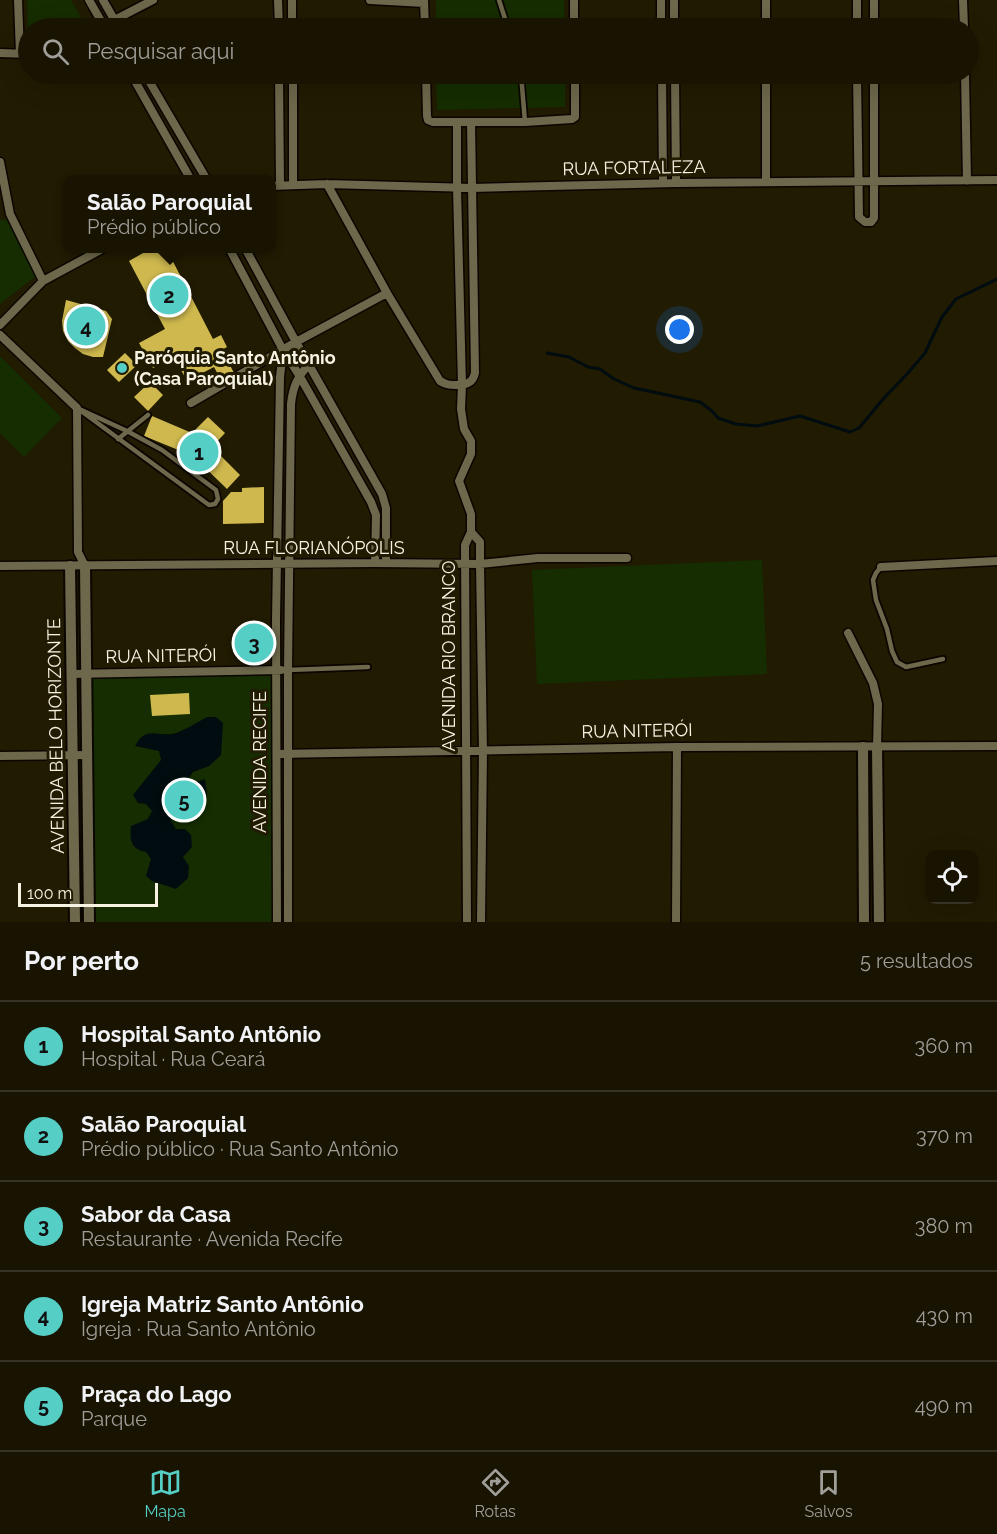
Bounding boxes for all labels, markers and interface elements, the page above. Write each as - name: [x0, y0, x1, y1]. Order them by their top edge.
- search box: [18, 18, 979, 84]
- icon: search: [39, 35, 72, 68]
- text: Pesquisar aqui: [87, 38, 234, 64]
- street label: RUA FORTALEZA: [562, 156, 706, 179]
- popup: [63, 175, 276, 253]
- text: Salão Paroquial: [87, 189, 252, 215]
- text: Prédio público: [87, 215, 221, 239]
- pin: 2: [150, 272, 188, 318]
- pin: 4: [66, 304, 106, 348]
- your location: [665, 315, 694, 344]
- place label: Paróquia Santo Antônio (Casa Paroquial): [134, 347, 336, 389]
- marker: Paróquia Santo Antônio (Casa Paroquial): [115, 361, 129, 375]
- pin: 1: [180, 430, 218, 474]
- street label: RUA FLORIANÓPOLIS: [223, 536, 405, 558]
- street label: AVENIDA RIO BRANCO: [438, 560, 459, 752]
- street label: AVENIDA BELO HORIZONTE: [43, 618, 68, 854]
- pin: 3: [234, 620, 274, 666]
- street label: RUA NITERÓI: [105, 643, 217, 667]
- street label: AVENIDA RECIFE: [249, 691, 270, 833]
- street label: RUA NITERÓI: [581, 718, 693, 742]
- pin: 5: [164, 778, 204, 822]
- map controls: [925, 850, 979, 904]
- button: locate: [925, 850, 979, 904]
- scale bar: [18, 880, 158, 908]
- text: 100 m: [27, 884, 72, 903]
- text: Por perto: [24, 946, 139, 976]
- text: 5 resultados: [860, 949, 973, 973]
- text: Hospital Santo Antônio: [81, 1021, 321, 1047]
- text: 1: [39, 1034, 48, 1058]
- text: 360 m: [915, 1034, 973, 1058]
- text: Hospital · Rua Ceará: [81, 1047, 265, 1071]
- text: Salão Paroquial: [81, 1111, 246, 1137]
- text: 2: [38, 1124, 49, 1148]
- text: 370 m: [916, 1124, 973, 1148]
- text: Prédio público · Rua Santo Antônio: [81, 1137, 399, 1161]
- text: Sabor da Casa: [81, 1201, 231, 1227]
- text: 3: [38, 1214, 49, 1238]
- text: 380 m: [915, 1214, 973, 1238]
- text: Restaurante · Avenida Recife: [81, 1227, 343, 1251]
- text: Igreja Matriz Santo Antônio: [81, 1291, 364, 1317]
- text: 4: [38, 1304, 49, 1328]
- text: 430 m: [916, 1304, 973, 1328]
- text: Igreja · Rua Santo Antônio: [81, 1317, 316, 1341]
- text: Praça do Lago: [81, 1381, 232, 1407]
- text: 5: [38, 1394, 49, 1418]
- text: 490 m: [915, 1394, 973, 1418]
- text: Parque: [81, 1407, 147, 1431]
- tab: Mapa: [144, 1466, 186, 1521]
- tab: Rotas: [474, 1466, 516, 1521]
- tab: Salvos: [805, 1466, 853, 1521]

